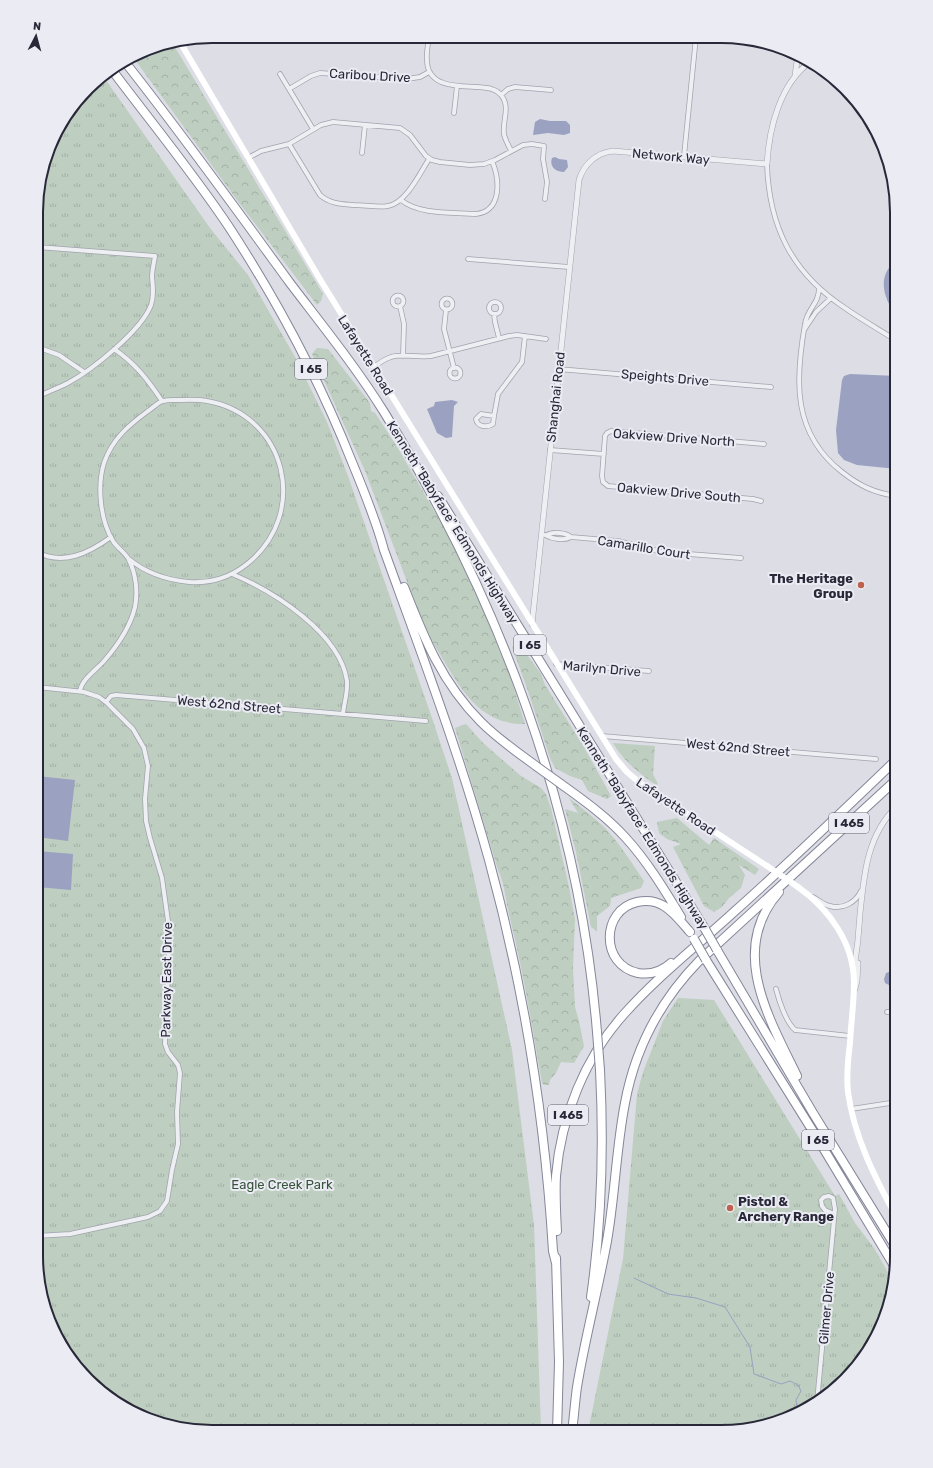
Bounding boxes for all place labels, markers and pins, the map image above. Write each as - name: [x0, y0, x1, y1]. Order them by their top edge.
- place label: The Heritage Group: [769, 571, 853, 601]
- marker: The Heritage Group: [856, 580, 866, 590]
- place label: Pistol & Archery Range: [738, 1194, 834, 1224]
- marker: Pistol & Archery Range: [725, 1203, 735, 1213]

